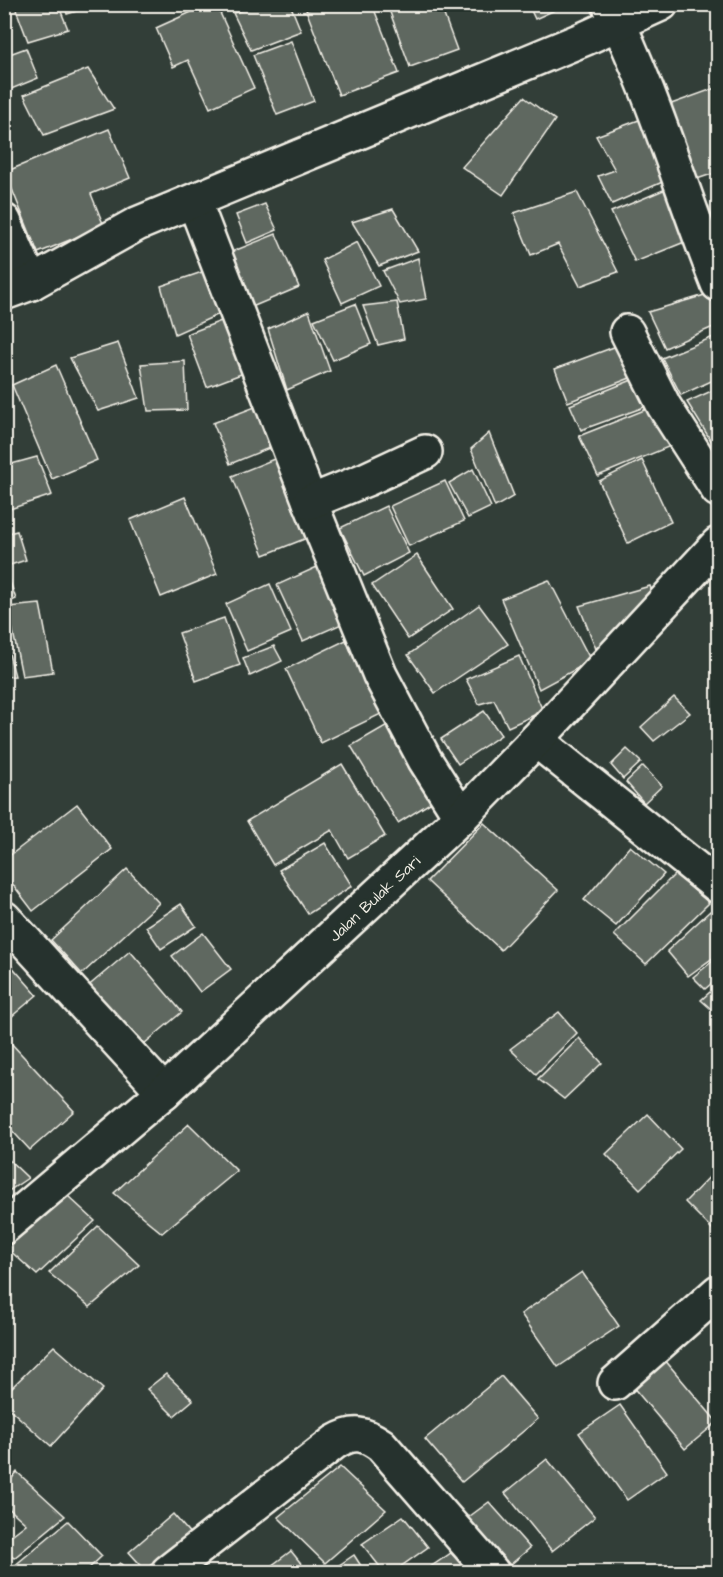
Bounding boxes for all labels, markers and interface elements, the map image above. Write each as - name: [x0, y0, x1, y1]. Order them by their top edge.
- street label: Jalan Bulak Sari: [324, 850, 426, 947]

